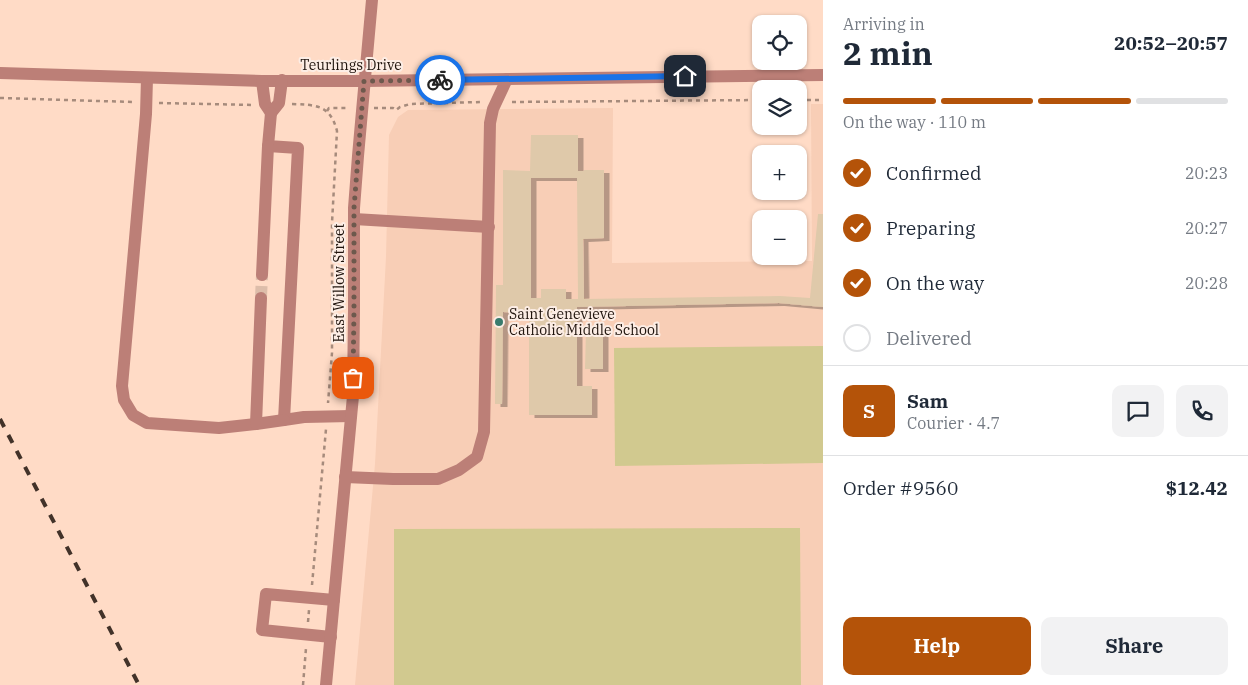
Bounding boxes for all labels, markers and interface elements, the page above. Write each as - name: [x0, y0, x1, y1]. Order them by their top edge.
- text: Arriving in: [843, 14, 925, 34]
- map controls: [752, 15, 807, 265]
- button: locate: [752, 15, 807, 70]
- text: 20:52–20:57: [1114, 31, 1228, 55]
- text: 2 min: [843, 32, 933, 74]
- courier: [415, 55, 465, 105]
- pin: [664, 55, 706, 97]
- street label: Teurlings Drive: [300, 56, 402, 74]
- icon: home: [671, 62, 699, 90]
- icon: bike: [426, 66, 454, 94]
- button: layers: [752, 80, 807, 135]
- text: On the way · 110 m: [843, 112, 986, 132]
- button: +: [752, 145, 807, 200]
- icon: check: [843, 159, 871, 187]
- text: Confirmed: [886, 161, 981, 185]
- text: 20:23: [1185, 163, 1228, 183]
- button: −: [752, 210, 807, 265]
- icon: check: [843, 214, 871, 242]
- text: Preparing: [886, 216, 975, 240]
- text: 20:27: [1185, 218, 1228, 238]
- street label: East Willow Street: [330, 223, 348, 342]
- icon: check: [843, 269, 871, 297]
- text: On the way: [886, 271, 984, 295]
- text: 20:28: [1185, 273, 1228, 293]
- place label: Saint Genevieve Catholic Middle School: [509, 305, 659, 339]
- marker: Saint Genevieve Catholic Middle School: [493, 316, 505, 328]
- text: Delivered: [886, 326, 972, 350]
- pin: [332, 357, 374, 399]
- icon: bag: [339, 364, 367, 392]
- button: chat: [1112, 385, 1164, 437]
- button: phone: [1176, 385, 1228, 437]
- text: Sam: [907, 389, 948, 413]
- text: S: [863, 399, 875, 423]
- text: Courier · 4.7: [907, 413, 1000, 433]
- text: Order #9560: [843, 476, 958, 500]
- text: $12.42: [1166, 476, 1228, 500]
- button: Help: [843, 617, 1031, 675]
- button: Share: [1041, 617, 1228, 675]

